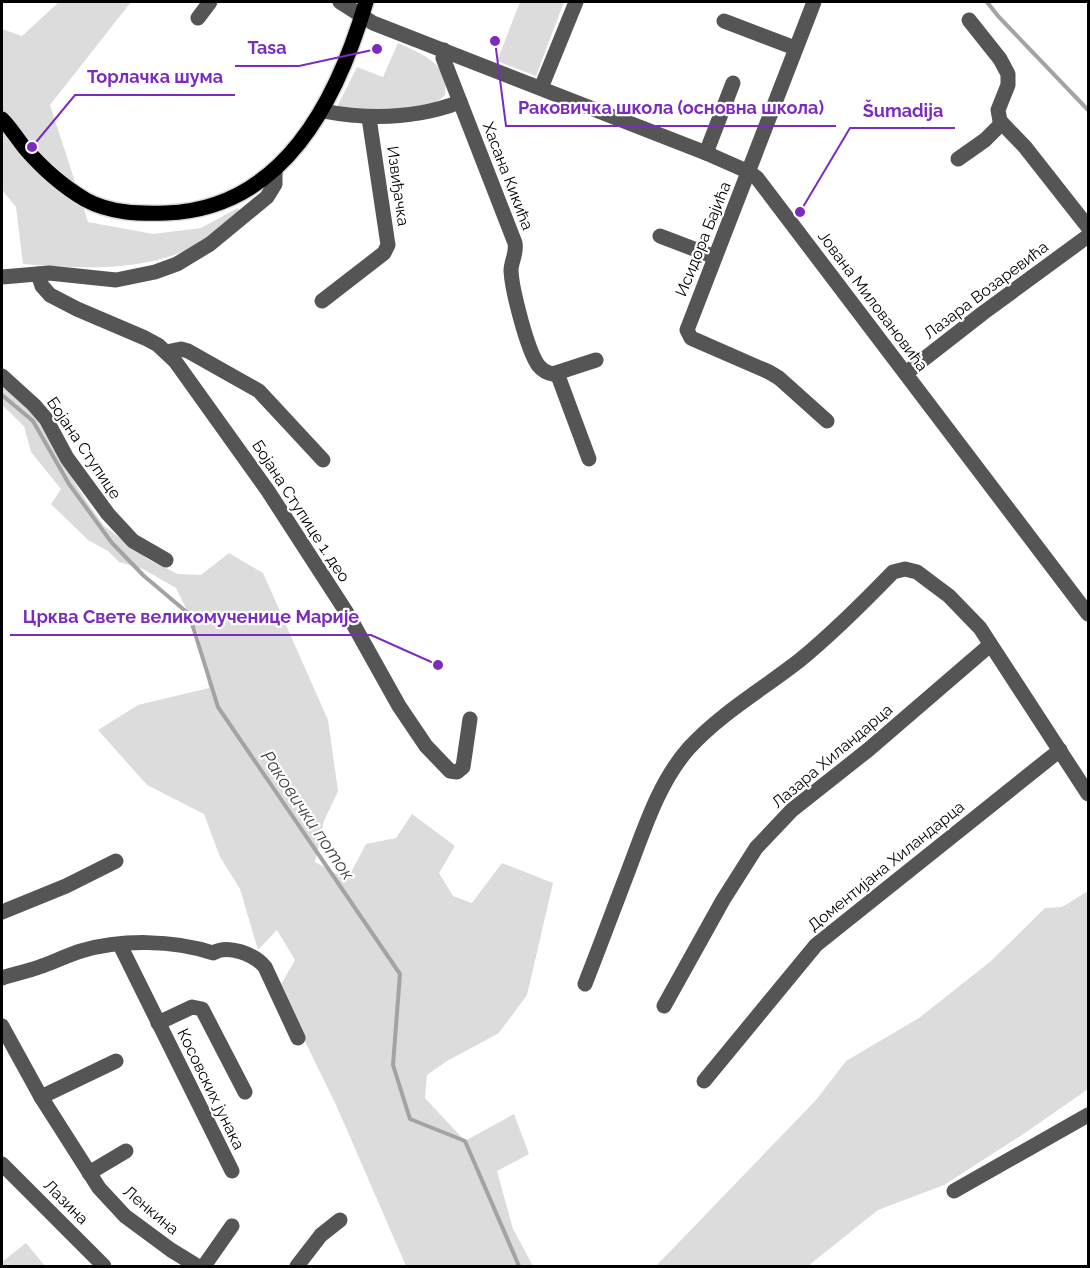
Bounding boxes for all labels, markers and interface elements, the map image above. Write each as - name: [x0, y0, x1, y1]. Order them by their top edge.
- callout: Tasa: [235, 30, 299, 66]
- text: Tasa: [247, 37, 287, 58]
- callout: Торлачка шума: [75, 59, 235, 95]
- text: Торлачка шума: [87, 66, 223, 87]
- callout: Раковичка школа (основна школа): [506, 90, 836, 126]
- callout: Šumadija: [850, 92, 955, 128]
- text: Раковичка школа (основна школа): [518, 97, 824, 118]
- text: Šumadija: [863, 99, 943, 121]
- street label: Хасана Кикића: [479, 119, 537, 233]
- street label: Извиђачка: [383, 145, 413, 227]
- street label: Исидора Бајића: [671, 179, 735, 299]
- street label: Јована Миловановића: [814, 227, 932, 375]
- street label: Лазара Возаревића: [920, 237, 1052, 343]
- street label: Бојана Ступице: [43, 393, 125, 503]
- street label: Бојана Ступице 1. део: [248, 437, 354, 585]
- callout: Црква Свете великомученице Марије: [10, 599, 371, 635]
- text: Црква Свете великомученице Марије: [23, 606, 359, 627]
- street label: Лазара Хиландарца: [768, 700, 896, 812]
- water label: Раковички поток: [257, 746, 359, 884]
- street label: Доментијана Хиландарца: [804, 797, 968, 935]
- street label: Косовских јунака: [174, 1025, 248, 1153]
- street label: Лазина: [40, 1176, 92, 1228]
- street label: Ленкина: [120, 1181, 182, 1239]

